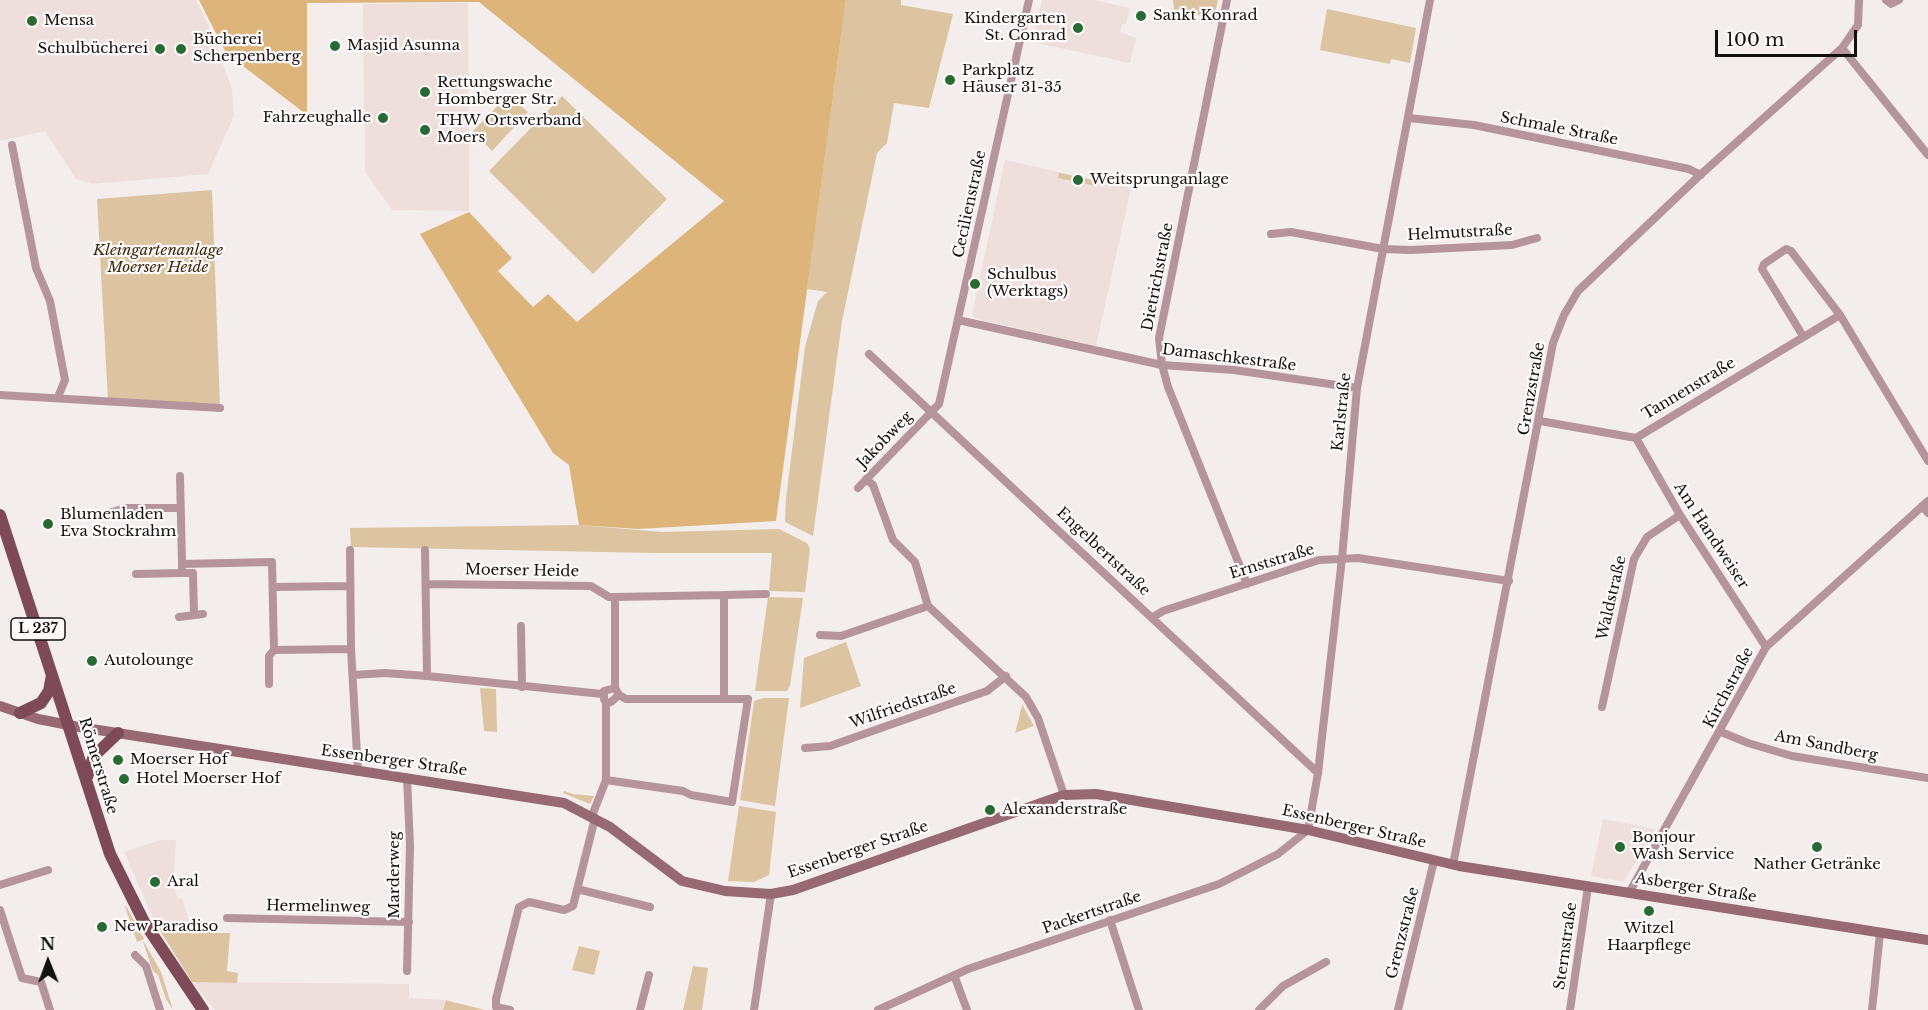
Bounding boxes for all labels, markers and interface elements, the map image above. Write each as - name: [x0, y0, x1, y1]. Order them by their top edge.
- place label: Sankt Konrad: [1153, 7, 1258, 25]
- marker: Sankt Konrad: [1134, 9, 1148, 23]
- place label: Kindergarten St. Conrad: [964, 10, 1066, 45]
- place label: Mensa: [44, 12, 94, 30]
- marker: Mensa: [25, 14, 39, 28]
- scale bar: [1718, 18, 1860, 56]
- marker: Kindergarten St. Conrad: [1071, 21, 1085, 35]
- text: 100 m: [1726, 29, 1784, 51]
- place label: Bücherei Scherpenberg: [193, 31, 300, 66]
- place label: Masjid Asunna: [347, 37, 460, 55]
- marker: Masjid Asunna: [328, 39, 342, 53]
- place label: Schulbücherei: [38, 40, 148, 58]
- marker: Schulbücherei: [153, 42, 167, 56]
- marker: Bücherei Scherpenberg: [174, 42, 188, 56]
- place label: Parkplatz Häuser 31-35: [962, 62, 1062, 97]
- marker: Parkplatz Häuser 31-35: [943, 73, 957, 87]
- place label: Rettungswache Homberger Str.: [437, 74, 557, 109]
- marker: Rettungswache Homberger Str.: [418, 85, 432, 99]
- place label: Fahrzeughalle: [263, 109, 371, 127]
- street label: Schmale Straße: [1498, 109, 1620, 149]
- marker: Fahrzeughalle: [376, 111, 390, 125]
- place label: THW Ortsverband Moers: [437, 112, 582, 147]
- marker: THW Ortsverband Moers: [418, 123, 432, 137]
- street label: Cecilienstraße: [950, 149, 990, 259]
- place label: Weitsprunganlage: [1090, 171, 1229, 189]
- marker: Weitsprunganlage: [1071, 173, 1085, 187]
- street label: Dietrichstraße: [1139, 221, 1177, 333]
- street label: Helmutstraße: [1407, 221, 1513, 245]
- park label: Kleingartenanlage Moerser Heide: [93, 242, 223, 277]
- place label: Schulbus (Werktags): [987, 266, 1068, 301]
- marker: Schulbus (Werktags): [968, 277, 982, 291]
- street label: Damaschkestraße: [1161, 341, 1297, 375]
- street label: Grenzstraße: [1515, 341, 1549, 437]
- street label: Tannenstraße: [1639, 354, 1739, 424]
- street label: Karlstraße: [1329, 372, 1355, 452]
- street label: Jakobweg: [854, 408, 916, 472]
- street label: Am Handweiser: [1670, 479, 1752, 593]
- street label: Engelbertstraße: [1052, 504, 1154, 600]
- place label: Blumenladen Eva Stockrahm: [60, 506, 176, 541]
- marker: Blumenladen Eva Stockrahm: [41, 517, 55, 531]
- street label: Ernststraße: [1227, 541, 1317, 583]
- street label: Waldstraße: [1594, 554, 1630, 642]
- street label: Moerser Heide: [465, 561, 579, 581]
- road number: L 237: [11, 618, 65, 640]
- street label: Kirchstraße: [1700, 645, 1758, 731]
- place label: Autolounge: [104, 652, 193, 670]
- marker: Autolounge: [85, 654, 99, 668]
- street label: Wilfriedstraße: [847, 679, 959, 733]
- street label: Römerstraße: [75, 716, 121, 816]
- street label: Am Sandberg: [1773, 727, 1879, 765]
- street label: Essenberger Straße: [320, 742, 468, 780]
- place label: Moerser Hof: [130, 751, 228, 769]
- marker: Moerser Hof: [111, 753, 125, 767]
- place label: Hotel Moerser Hof: [136, 770, 281, 788]
- marker: Hotel Moerser Hof: [117, 772, 131, 786]
- place label: Alexanderstraße: [1002, 801, 1127, 819]
- street label: Essenberger Straße: [1280, 802, 1428, 852]
- marker: Alexanderstraße: [983, 803, 997, 817]
- street label: Essenberger Straße: [785, 817, 931, 883]
- place label: Bonjour Wash Service: [1632, 829, 1734, 864]
- street label: Marderweg: [386, 831, 404, 919]
- marker: Bonjour Wash Service: [1613, 840, 1627, 854]
- marker: Nather Getränke: [1810, 840, 1824, 854]
- place label: Nather Getränke: [1753, 856, 1881, 874]
- street label: Asberger Straße: [1634, 870, 1758, 906]
- place label: Aral: [167, 873, 199, 891]
- marker: Aral: [148, 875, 162, 889]
- street label: Grenzstraße: [1383, 885, 1423, 981]
- street label: Packertstraße: [1040, 888, 1144, 938]
- street label: Hermelinweg: [266, 897, 370, 917]
- street label: Sternstraße: [1551, 901, 1581, 991]
- marker: Witzel Haarpflege: [1642, 904, 1656, 918]
- place label: New Paradiso: [114, 918, 218, 936]
- marker: New Paradiso: [95, 920, 109, 934]
- place label: Witzel Haarpflege: [1607, 920, 1691, 955]
- north arrow: [18, 932, 78, 992]
- text: N: [40, 934, 55, 954]

